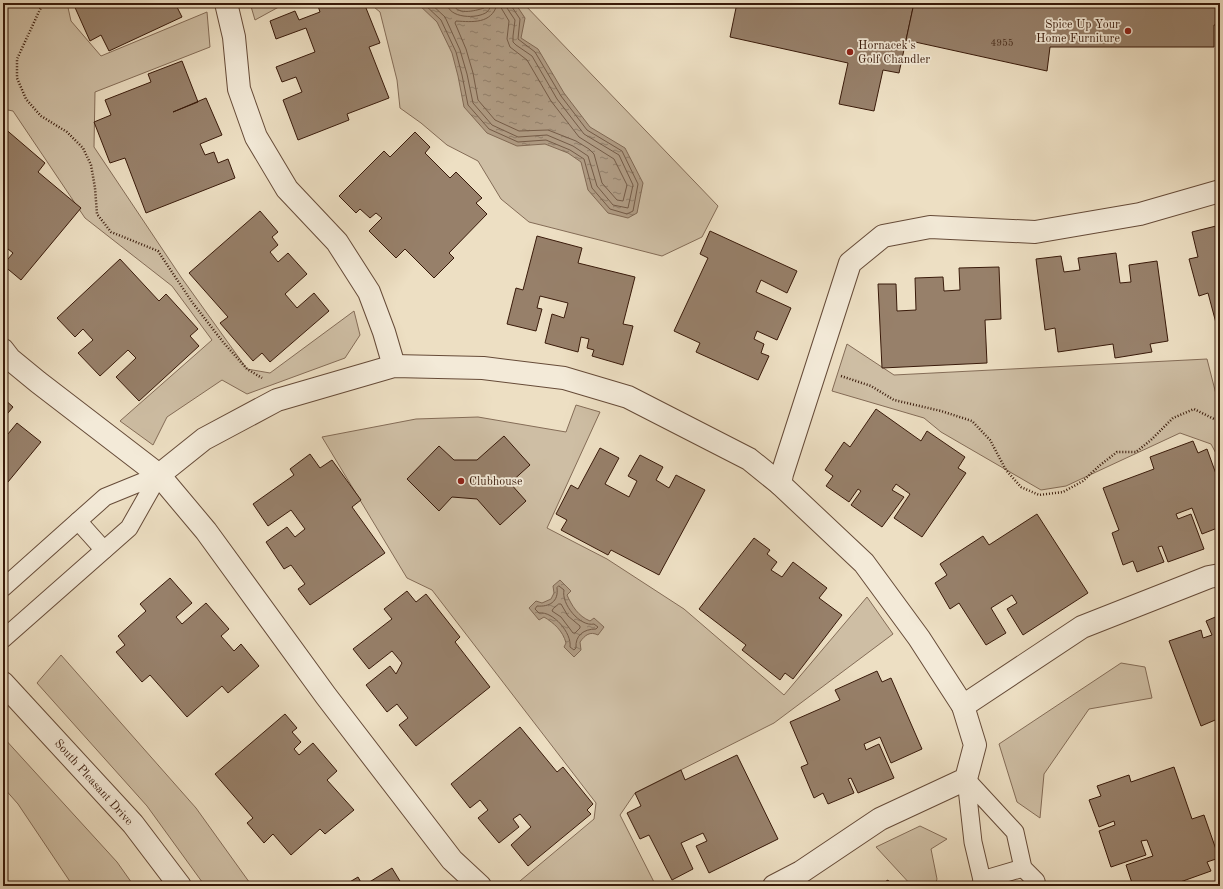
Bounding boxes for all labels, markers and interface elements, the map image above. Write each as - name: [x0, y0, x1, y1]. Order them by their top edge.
- place label: Spice Up Your Home Furniture: [1036, 19, 1120, 45]
- marker: Spice Up Your Home Furniture: [1123, 26, 1133, 36]
- house number: 4955: [990, 38, 1014, 48]
- place label: Hornacek's Golf Chandler: [858, 40, 930, 66]
- marker: Hornacek's Golf Chandler: [845, 47, 855, 57]
- marker: Clubhouse: [456, 476, 466, 486]
- place label: Clubhouse: [469, 476, 523, 488]
- street label: South Pleasant Drive: [52, 738, 135, 828]

